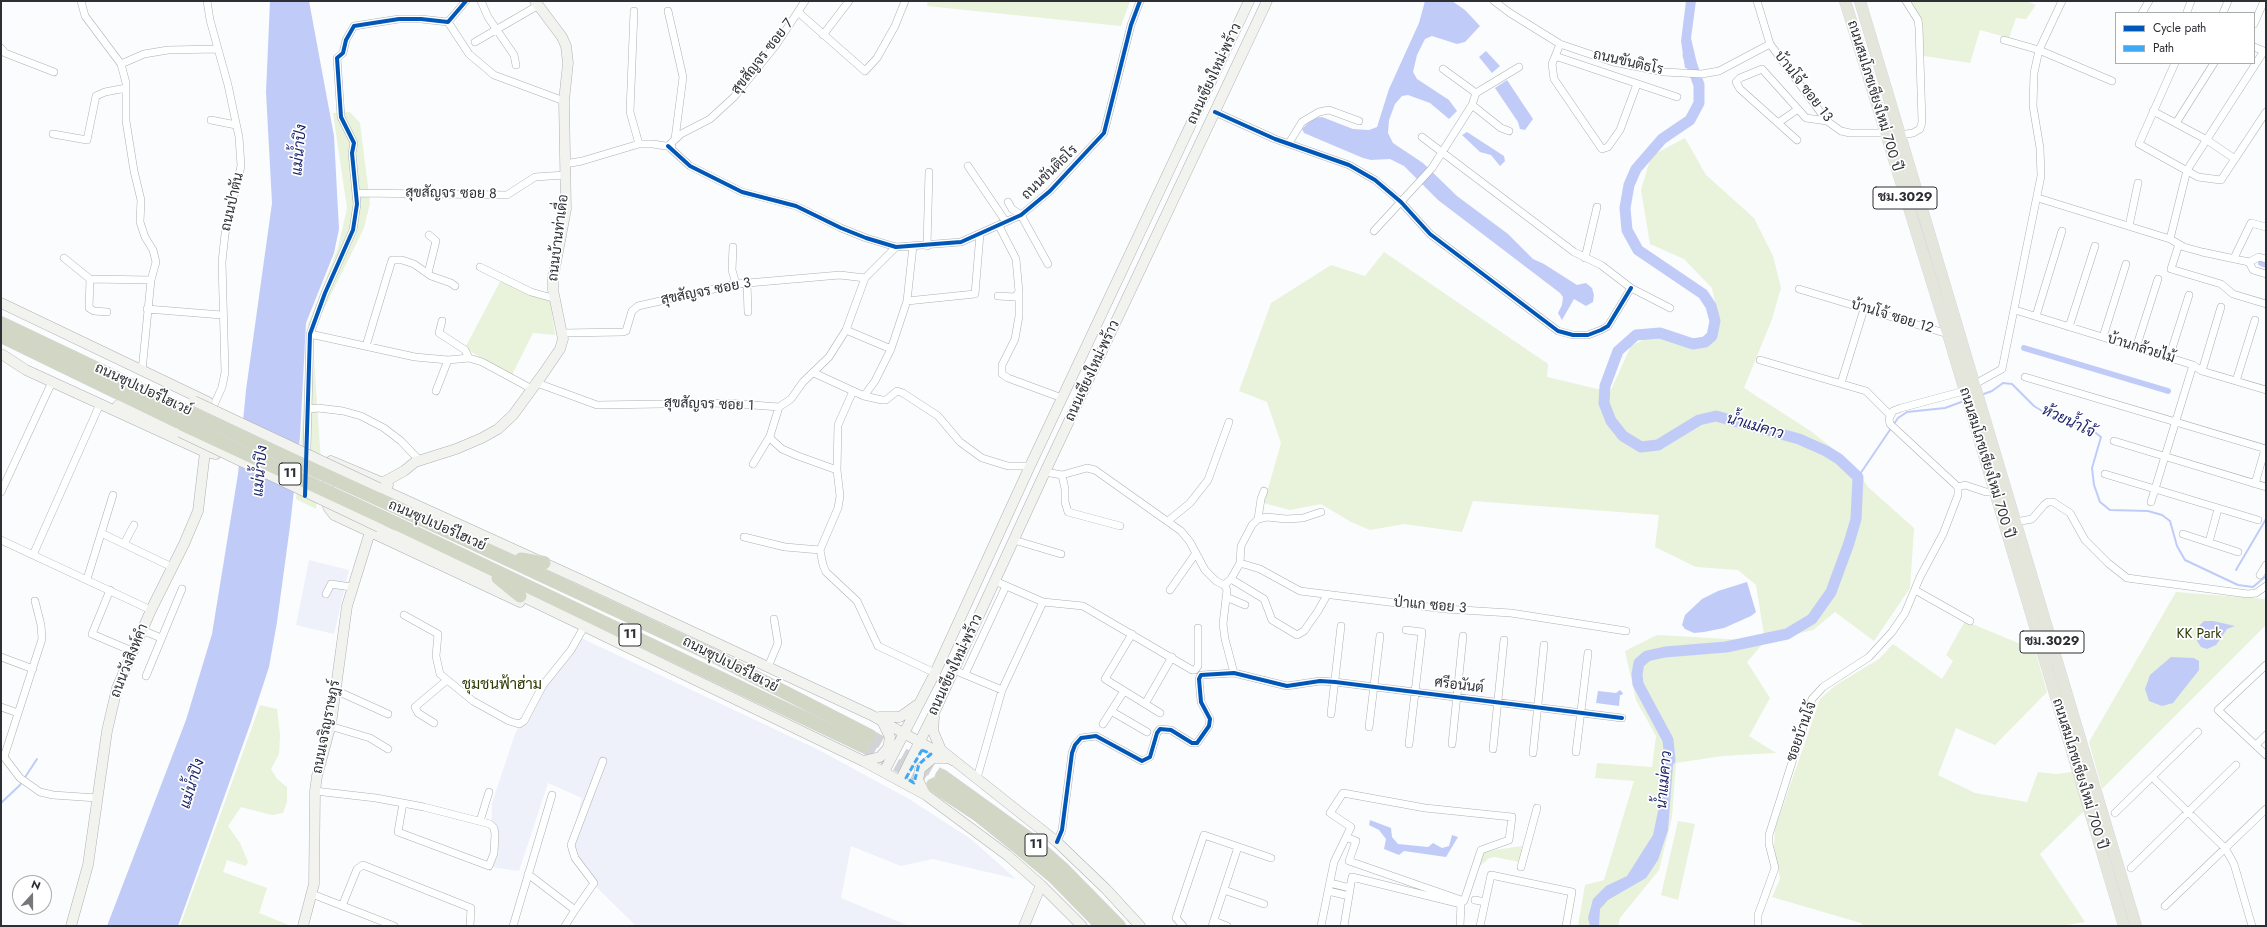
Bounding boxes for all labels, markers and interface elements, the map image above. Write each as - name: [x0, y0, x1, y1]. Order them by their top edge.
- legend: [2115, 12, 2255, 64]
- street label: สุขสัญจร ซอย 7: [728, 16, 798, 98]
- street label: ถนนสมโภชเชียงใหม่ 700 ปี: [1843, 19, 1905, 173]
- text: Cycle path: [2153, 19, 2206, 37]
- street label: ถนนเชียงใหม่-พร้าว: [1184, 21, 1246, 127]
- text: Path: [2153, 39, 2174, 57]
- street label: ถนนขันติธโร: [1591, 47, 1665, 79]
- street label: บ้านโจ้ ซอย 13: [1770, 48, 1836, 126]
- water label: แม่น้ำปิง: [289, 124, 311, 176]
- street label: ถนนขันติธโร: [1018, 142, 1082, 204]
- street label: ถนนป่าตัน: [218, 171, 248, 233]
- street label: สุขสัญจร ซอย 8: [405, 185, 497, 203]
- road number: ชม.3029: [1873, 187, 1937, 209]
- street label: ถนนบ้านท่าเดื่อ: [545, 194, 573, 282]
- street label: สุขสัญจร ซอย 3: [659, 275, 753, 309]
- street label: บ้านโจ้ ซอย 12: [1849, 296, 1935, 338]
- street label: ถนนเชียงใหม่-พร้าว: [1062, 318, 1124, 424]
- street label: บ้านกล้วยไม้: [2105, 331, 2177, 367]
- street label: ถนนซุปเปอร์ไฮเวย์: [92, 360, 194, 420]
- street label: ถนนสมโภชเชียงใหม่ 700 ปี: [1955, 386, 2017, 540]
- street label: สุขสัญจร ซอย 1: [664, 395, 754, 415]
- water label: ห้วยน้ำโจ้: [2039, 402, 2097, 442]
- water label: น้ำแม่คาว: [1724, 410, 1786, 444]
- water label: แม่น้ำปิง: [250, 445, 272, 497]
- road number: 11: [279, 463, 301, 485]
- street label: ถนนซุปเปอร์ไฮเวย์: [386, 497, 488, 555]
- street label: ป่าแก ซอย 3: [1393, 594, 1467, 618]
- street label: ถนนเชียงใหม่-พร้าว: [925, 612, 987, 718]
- street label: ถนนวังสิงห์คำ: [108, 622, 152, 700]
- road number: 11: [619, 624, 641, 646]
- park label: KK Park: [2177, 627, 2221, 643]
- road number: ชม.3029: [2020, 631, 2084, 653]
- street label: ถนนซุปเปอร์ไฮเวย์: [679, 634, 781, 696]
- street label: ศรีอนันต์: [1433, 675, 1485, 697]
- district label: ชุมชนฟ้าฮ่าม: [462, 676, 542, 694]
- street label: ถนนเจริญราษฎร์: [310, 679, 344, 775]
- street label: ถนนสมโภชเชียงใหม่ 700 ปี: [2048, 697, 2110, 851]
- street label: ซอยบ้านโจ้: [1783, 700, 1821, 764]
- water label: น้ำแม่คาว: [1653, 750, 1677, 810]
- water label: แม่น้ำปิง: [177, 757, 209, 811]
- road number: 11: [1025, 834, 1047, 856]
- north arrow: [12, 875, 52, 915]
- text: N: [29, 876, 43, 894]

